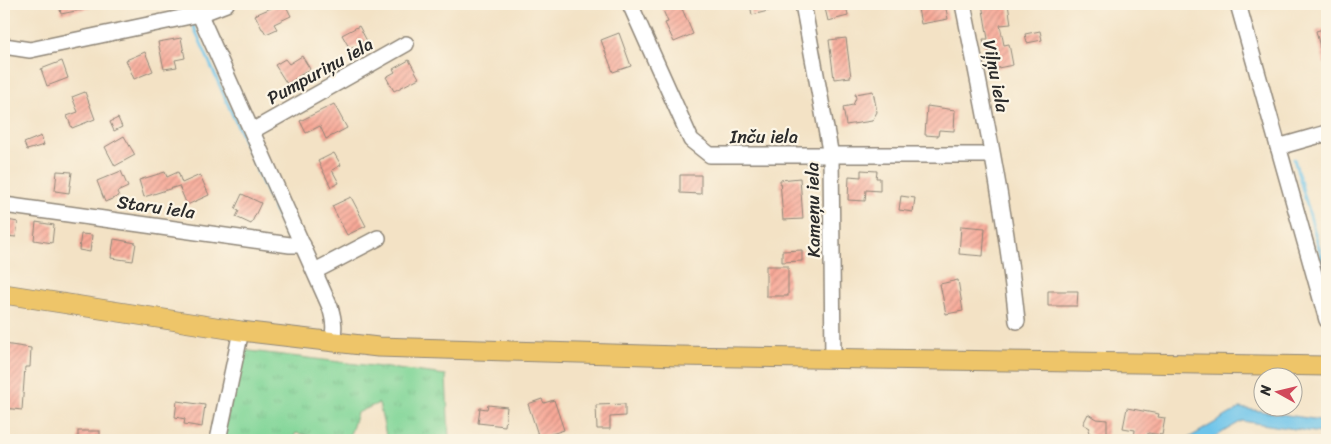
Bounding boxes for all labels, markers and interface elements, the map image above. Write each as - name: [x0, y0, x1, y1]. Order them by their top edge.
- street label: Pumpuriņu iela: [261, 28, 379, 114]
- street label: Viļņu iela: [973, 37, 1019, 116]
- street label: Inču iela: [729, 121, 798, 153]
- street label: Kameņu iela: [796, 162, 830, 258]
- street label: Staru iela: [115, 186, 198, 228]
- north arrow: [1254, 366, 1304, 416]
- text: N: [1252, 383, 1279, 398]

